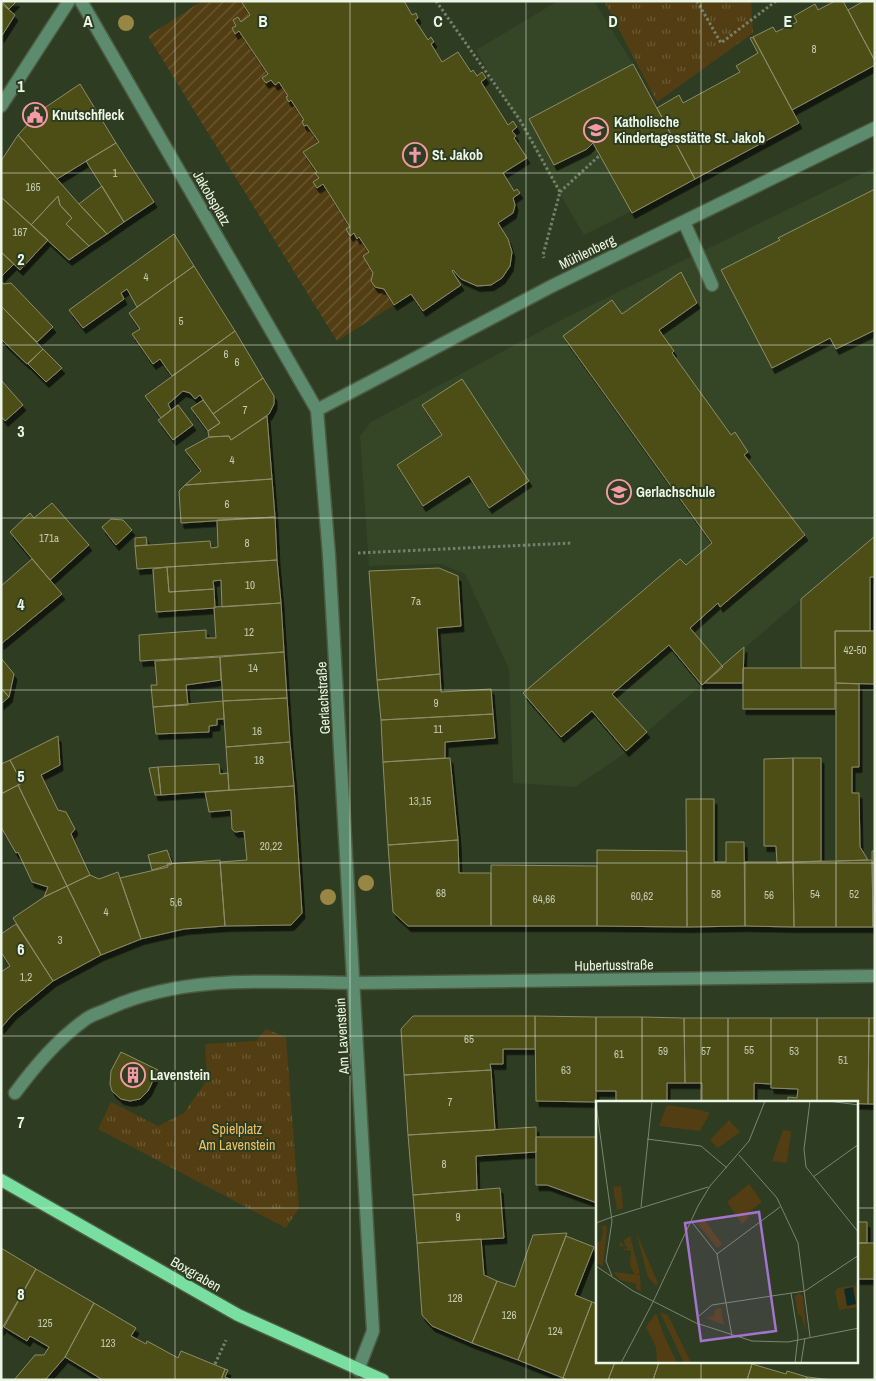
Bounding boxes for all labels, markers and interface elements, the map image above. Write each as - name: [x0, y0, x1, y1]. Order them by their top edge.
- text: A: [83, 10, 93, 32]
- text: B: [258, 10, 268, 32]
- text: C: [433, 10, 443, 32]
- text: D: [608, 10, 618, 32]
- text: E: [784, 10, 793, 32]
- house number: 8: [811, 42, 817, 56]
- text: 1: [17, 75, 25, 97]
- public building icon: Knutschfleck: [22, 102, 48, 128]
- place label: Knutschfleck: [52, 106, 125, 124]
- place label: Katholische Kindertagesstätte St. Jakob: [614, 113, 765, 147]
- school or university icon: Katholische Kindertagesstätte St. Jakob: [583, 117, 609, 143]
- church icon: St. Jakob: [402, 142, 428, 168]
- place label: St. Jakob: [432, 146, 483, 164]
- house number: 1: [112, 166, 118, 180]
- street label: Jakobsplatz: [189, 167, 235, 229]
- house number: 165: [25, 180, 41, 194]
- house number: 167: [12, 225, 28, 239]
- street label: Mühlenberg: [556, 230, 619, 273]
- text: 2: [17, 248, 25, 270]
- house number: 4: [143, 270, 149, 284]
- house number: 5: [178, 314, 184, 328]
- house number: 6: [223, 347, 229, 361]
- house number: 6: [234, 355, 240, 369]
- house number: 7: [242, 403, 248, 417]
- text: 3: [17, 420, 25, 442]
- house number: 4: [229, 453, 235, 467]
- school or university icon: Gerlachschule: [606, 479, 632, 505]
- place label: Gerlachschule: [636, 483, 715, 501]
- house number: 6: [224, 497, 230, 511]
- house number: 171a: [39, 531, 59, 545]
- house number: 8: [244, 536, 250, 550]
- house number: 10: [245, 578, 255, 592]
- text: 4: [17, 593, 25, 615]
- house number: 7a: [411, 594, 421, 608]
- house number: 12: [244, 625, 254, 639]
- house number: 42-50: [843, 643, 867, 657]
- house number: 14: [248, 661, 258, 675]
- street label: Gerlachstraße: [312, 661, 334, 735]
- house number: 9: [433, 696, 439, 710]
- house number: 11: [433, 722, 443, 736]
- house number: 16: [252, 724, 262, 738]
- house number: 18: [254, 753, 264, 767]
- text: 5: [17, 765, 25, 787]
- house number: 13,15: [409, 794, 431, 808]
- house number: 20,22: [260, 839, 282, 853]
- house number: 68: [436, 886, 446, 900]
- house number: 58: [711, 887, 721, 901]
- house number: 54: [810, 887, 820, 901]
- house number: 52: [849, 887, 859, 901]
- house number: 56: [764, 888, 774, 902]
- house number: 60,62: [631, 889, 653, 903]
- house number: 64,66: [533, 892, 555, 906]
- house number: 5,6: [170, 895, 182, 909]
- house number: 4: [103, 905, 109, 919]
- house number: 3: [57, 933, 63, 947]
- text: 6: [17, 938, 25, 960]
- street label: Hubertusstraße: [574, 955, 654, 975]
- house number: 1,2: [20, 970, 32, 984]
- street label: Am Lavenstein: [331, 997, 353, 1076]
- house number: 65: [464, 1032, 474, 1046]
- house number: 55: [744, 1043, 754, 1057]
- house number: 59: [658, 1044, 668, 1058]
- house number: 57: [701, 1044, 711, 1058]
- house number: 53: [789, 1044, 799, 1058]
- house number: 61: [614, 1047, 624, 1061]
- house number: 51: [838, 1053, 848, 1067]
- building icon: Lavenstein: [120, 1062, 146, 1088]
- house number: 63: [561, 1063, 571, 1077]
- place label: Lavenstein: [150, 1066, 210, 1084]
- house number: 7: [447, 1095, 453, 1109]
- inset map: [596, 1101, 858, 1364]
- text: 7: [17, 1111, 25, 1133]
- park label: Spielplatz Am Lavenstein: [198, 1120, 275, 1154]
- house number: 8: [441, 1157, 447, 1171]
- house number: 9: [455, 1210, 461, 1224]
- street label: Boxgraben: [167, 1252, 225, 1296]
- text: 8: [17, 1283, 25, 1305]
- house number: 128: [447, 1291, 463, 1305]
- house number: 126: [501, 1308, 517, 1322]
- house number: 125: [37, 1316, 53, 1330]
- house number: 124: [547, 1324, 563, 1338]
- house number: 123: [100, 1336, 116, 1350]

